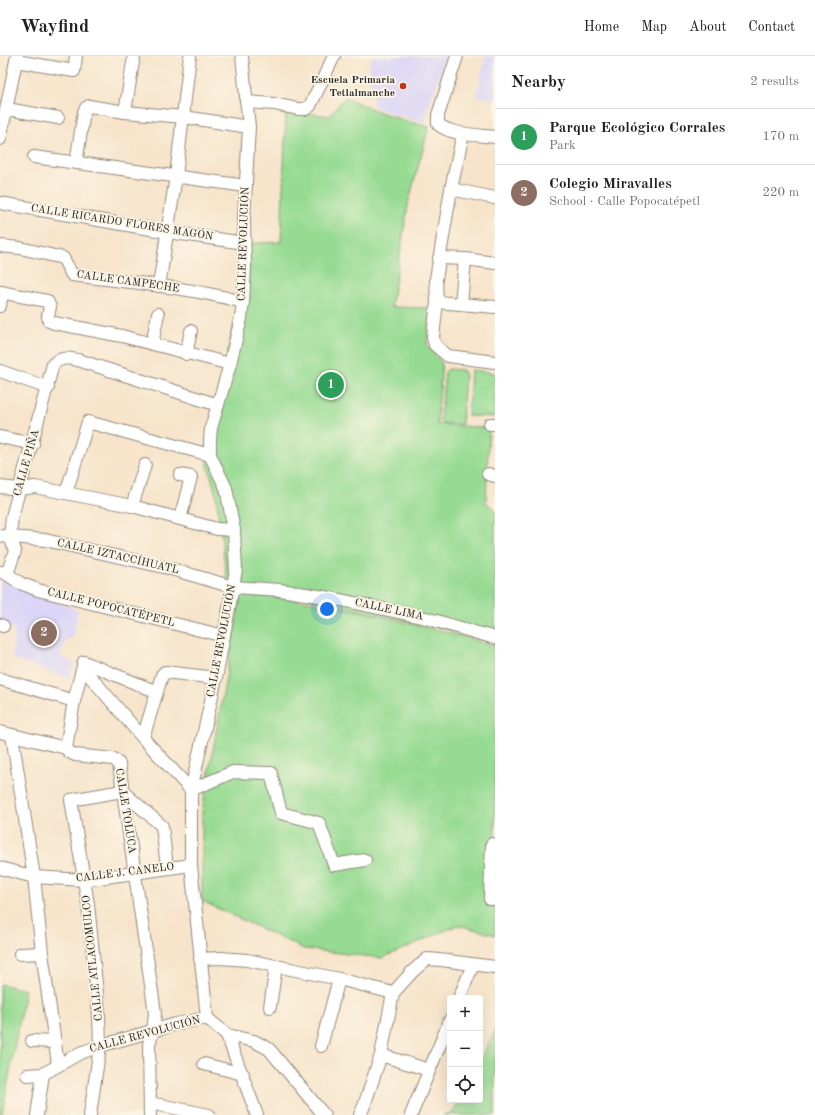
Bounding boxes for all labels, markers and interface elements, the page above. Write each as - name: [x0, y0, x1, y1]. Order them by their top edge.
- text: Wayfind: [20, 18, 89, 37]
- text: Home: [584, 20, 619, 34]
- text: Map: [641, 20, 667, 34]
- text: About: [689, 20, 726, 34]
- text: Contact: [748, 20, 795, 34]
- text: Nearby: [511, 74, 566, 91]
- place label: Escuela Primaria Tetlalmanche: [310, 75, 395, 99]
- text: 2 results: [750, 75, 799, 88]
- marker: Escuela Primaria Tetlalmanche: [398, 81, 408, 91]
- text: Parque Ecológico Corrales: [549, 121, 725, 136]
- text: 1: [520, 130, 528, 143]
- text: 170 m: [762, 130, 799, 143]
- text: Park: [549, 139, 576, 152]
- text: Colegio Miravalles: [549, 177, 672, 192]
- street label: CALLE REVOLUCIÓN: [235, 186, 252, 301]
- text: 2: [520, 186, 528, 199]
- text: 220 m: [762, 186, 799, 199]
- text: School · Calle Popocatépetl: [549, 195, 700, 208]
- street label: CALLE RICARDO FLORES MAGÓN: [30, 201, 215, 243]
- street label: CALLE CAMPECHE: [76, 269, 180, 295]
- pin: 1: [318, 370, 344, 400]
- street label: CALLE PIÑA: [10, 427, 42, 498]
- street label: CALLE IZTACCÍHUATL: [56, 536, 181, 576]
- street label: CALLE REVOLUCIÓN: [204, 583, 238, 698]
- street label: CALLE POPOCATÉPETL: [46, 585, 176, 629]
- street label: CALLE LIMA: [354, 597, 425, 623]
- your location: [317, 599, 337, 619]
- pin: 2: [31, 618, 57, 648]
- street label: CALLE TOLUCA: [113, 767, 137, 855]
- street label: CALLE J. CANELO: [75, 861, 175, 884]
- street label: CALLE ATLACOMULCO: [81, 894, 105, 1021]
- map controls: [447, 995, 483, 1103]
- button: +: [447, 995, 483, 1031]
- street label: CALLE REVOLUCIÓN: [88, 1013, 202, 1055]
- button: −: [447, 1031, 483, 1067]
- button: locate: [447, 1067, 483, 1103]

